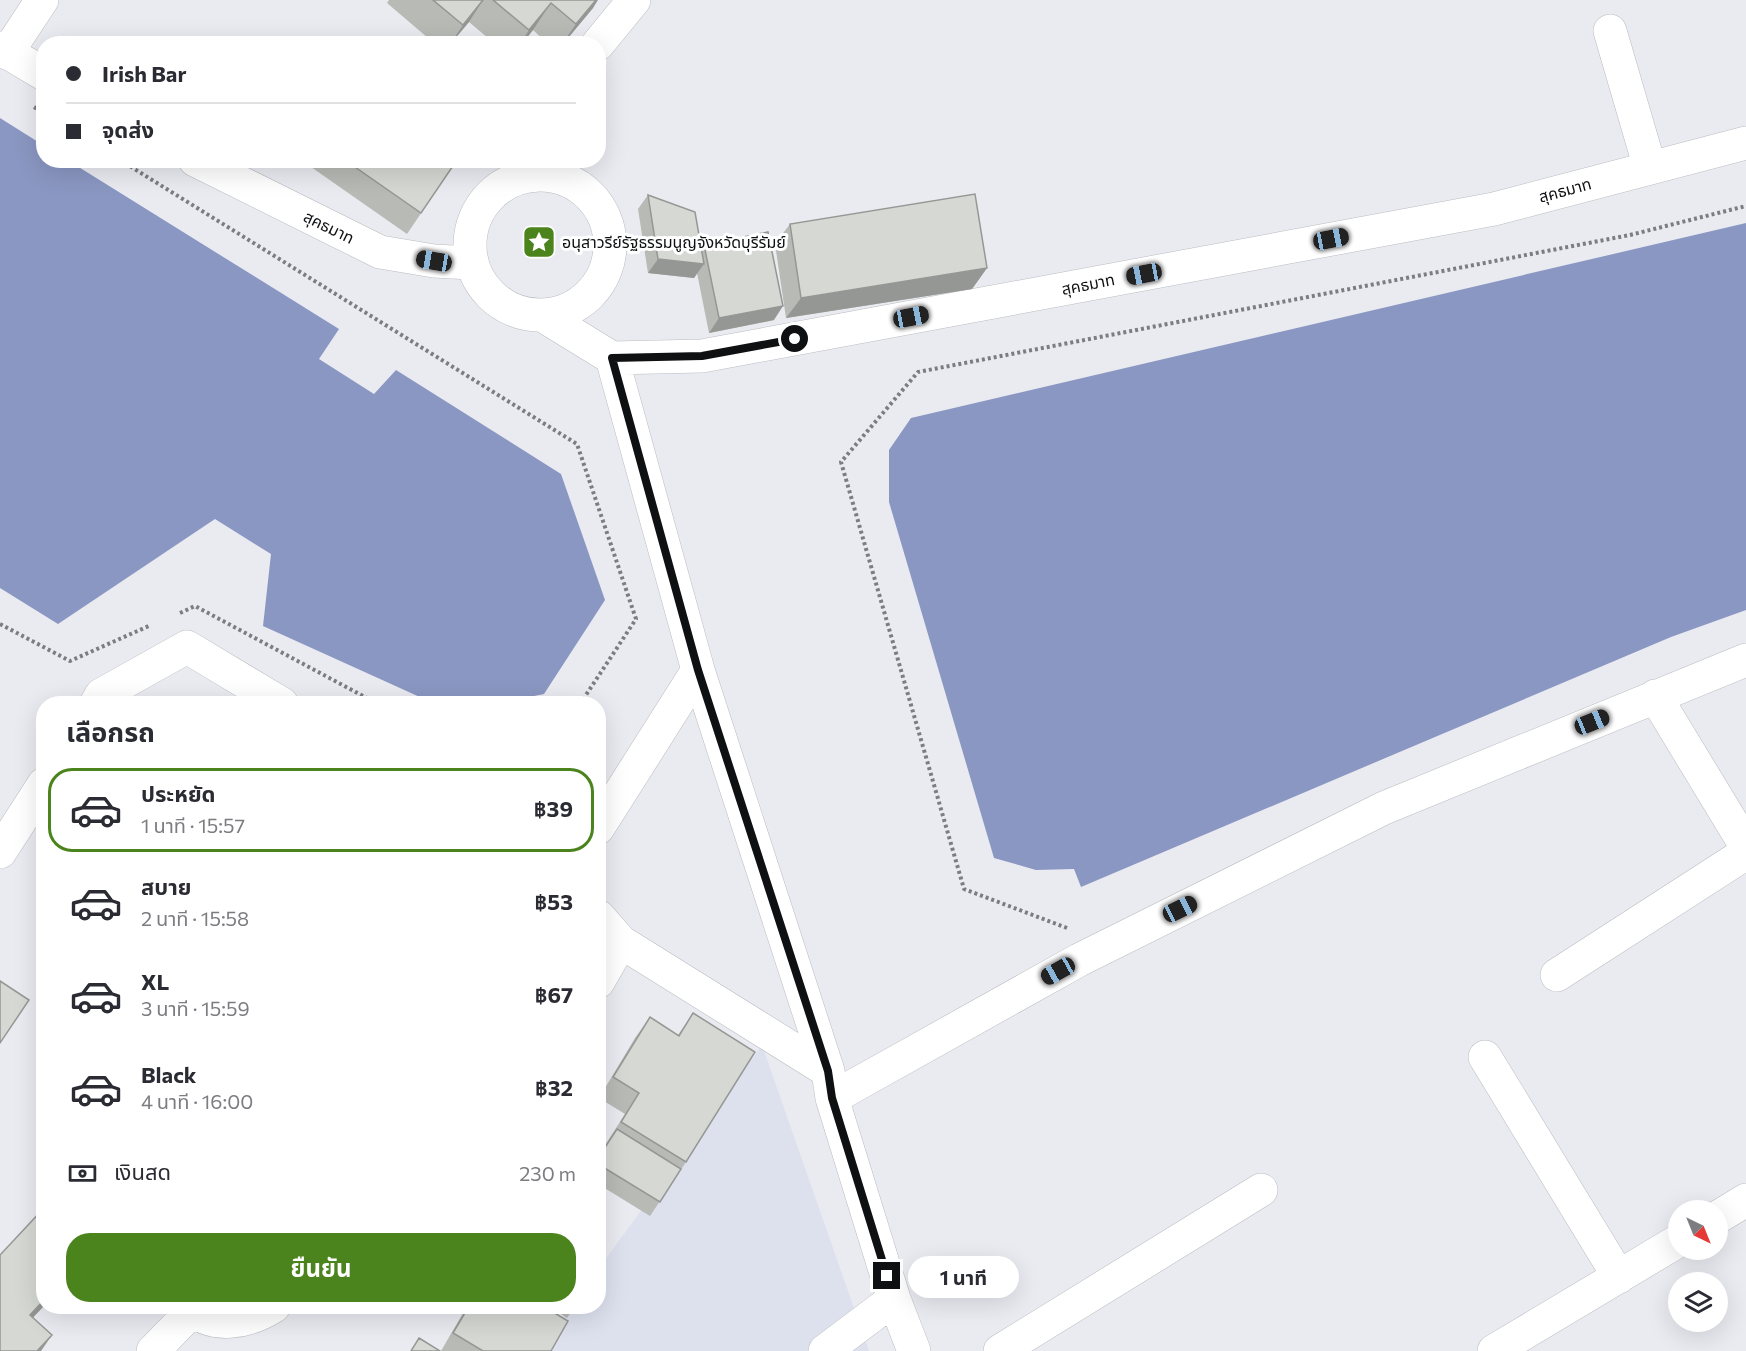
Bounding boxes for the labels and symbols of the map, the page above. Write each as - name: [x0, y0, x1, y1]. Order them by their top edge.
- street label: สุคธมาท: [1536, 173, 1594, 207]
- street label: สุคธมาท: [300, 206, 358, 248]
- place icon: อนุสาวรีย์รัฐธรรมนูญจังหวัดบุรีรัมย์: [521, 224, 557, 260]
- car: [1312, 227, 1350, 251]
- place label: อนุสาวรีย์รัฐธรรมนูญจังหวัดบุรีรัมย์: [562, 232, 786, 252]
- car: [415, 249, 453, 273]
- car: [1125, 262, 1163, 286]
- street label: สุคธมาท: [1060, 269, 1116, 299]
- car: [892, 305, 930, 329]
- route start: [781, 325, 808, 352]
- car: [1572, 707, 1612, 737]
- car: [1160, 893, 1200, 925]
- car: [1038, 954, 1078, 988]
- north arrow: [1668, 1200, 1728, 1260]
- callout: 1 นาที: [908, 1255, 1019, 1297]
- route end: [873, 1262, 900, 1289]

